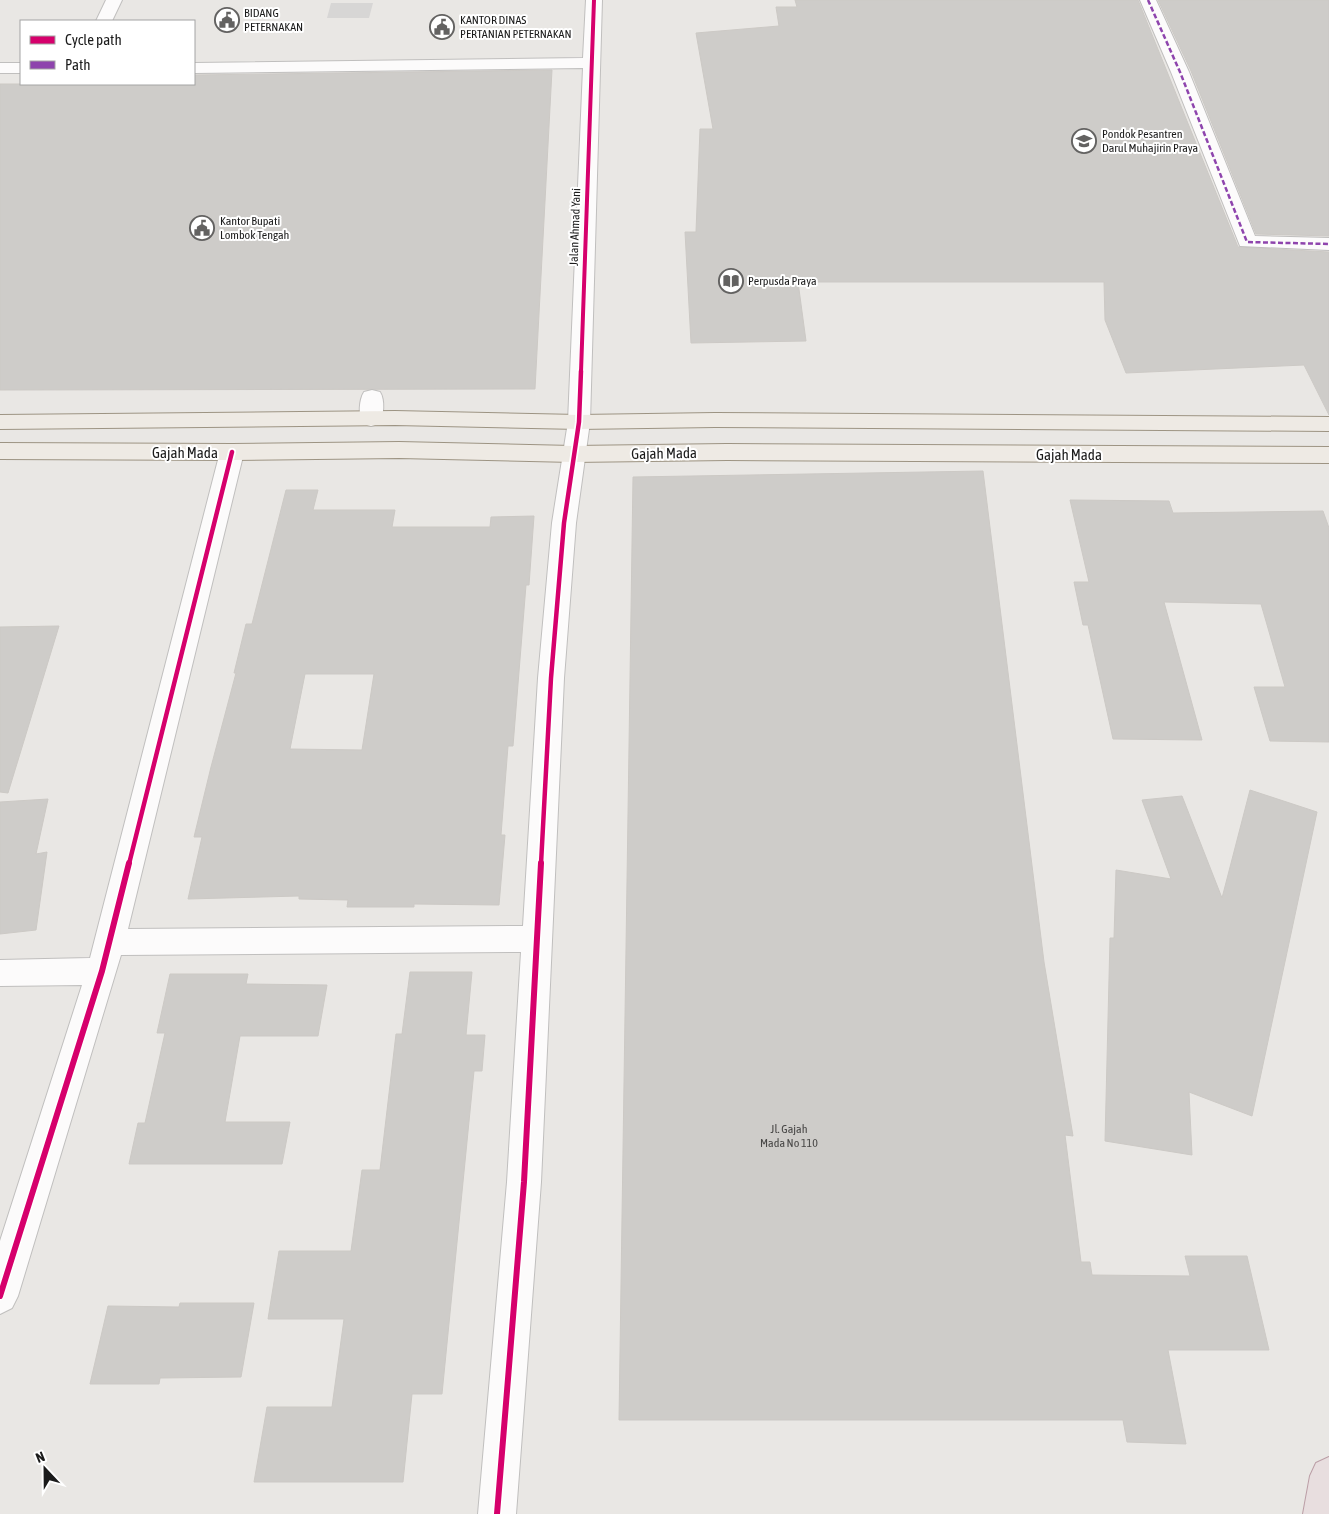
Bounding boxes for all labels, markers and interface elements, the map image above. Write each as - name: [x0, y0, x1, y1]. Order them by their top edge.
- place label: BIDANG PETERNAKAN: [244, 6, 303, 34]
- public building icon: BIDANG PETERNAKAN: [214, 7, 240, 33]
- place label: KANTOR DINAS PERTANIAN PETERNAKAN: [460, 13, 572, 41]
- public building icon: KANTOR DINAS PERTANIAN PETERNAKAN: [429, 14, 455, 40]
- legend: [20, 20, 195, 85]
- text: Cycle path: [65, 31, 122, 48]
- text: Path: [65, 56, 91, 73]
- place label: Pondok Pesantren Darul Muhajirin Praya: [1102, 127, 1198, 155]
- school or university icon: Pondok Pesantren Darul Muhajirin Praya: [1071, 128, 1097, 154]
- street label: Jalan Ahmad Yani: [567, 188, 583, 266]
- place label: Kantor Bupati Lombok Tengah: [220, 214, 289, 242]
- public building icon: Kantor Bupati Lombok Tengah: [189, 215, 215, 241]
- library icon: Perpusda Praya: [718, 268, 744, 294]
- place label: Perpusda Praya: [748, 274, 817, 288]
- street label: Gajah Mada: [152, 444, 218, 461]
- street label: Gajah Mada: [631, 444, 697, 462]
- street label: Gajah Mada: [1036, 446, 1102, 463]
- house number: Jl. Gajah Mada No 110: [760, 1122, 818, 1150]
- north arrow: [20, 1444, 70, 1494]
- text: N: [33, 1448, 47, 1466]

